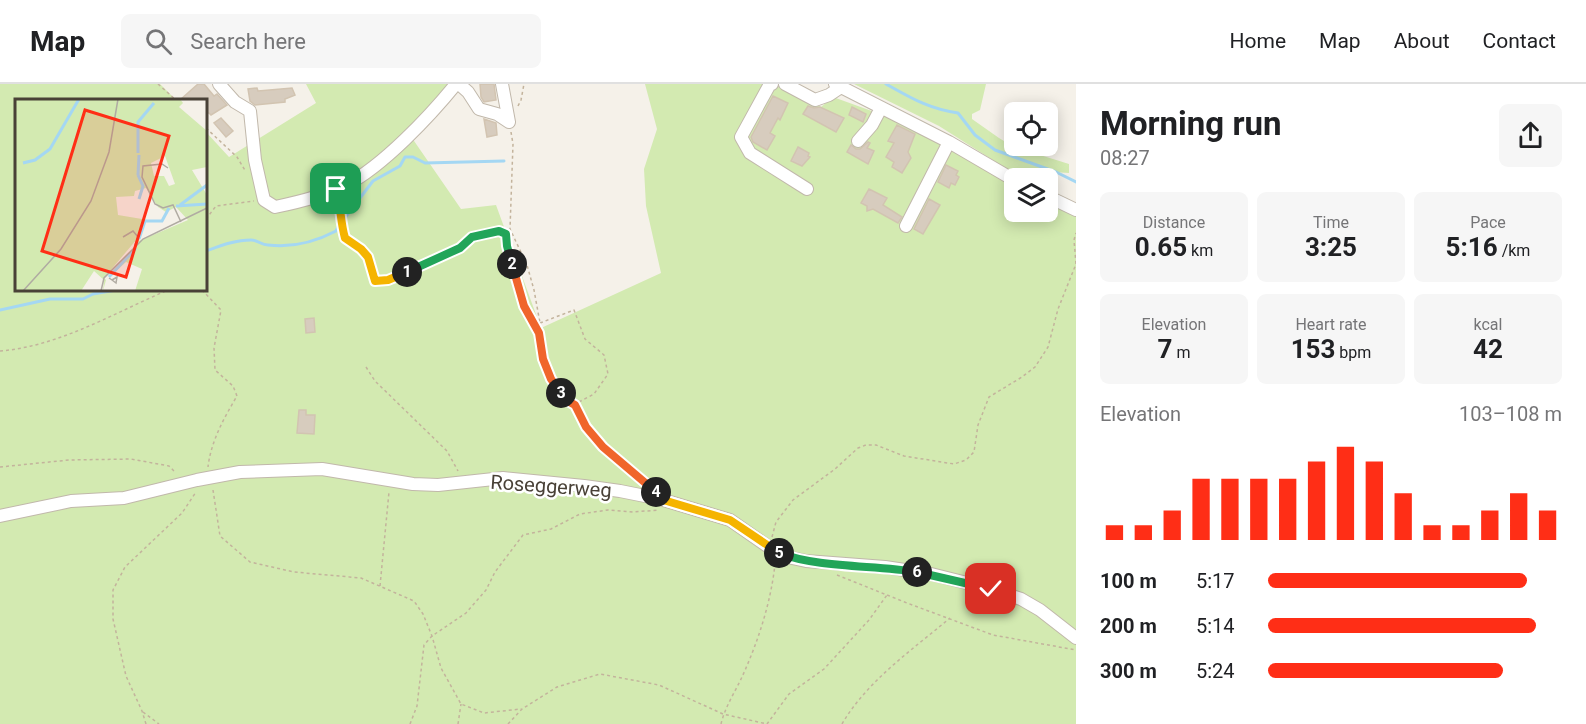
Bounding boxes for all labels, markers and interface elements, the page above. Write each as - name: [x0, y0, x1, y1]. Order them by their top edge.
- search box: [121, 14, 541, 68]
- text: Map: [30, 25, 85, 58]
- icon: search: [142, 25, 175, 58]
- text: Search here: [190, 29, 306, 54]
- text: Home: [1230, 29, 1286, 53]
- text: Map: [1319, 29, 1361, 53]
- text: About: [1394, 29, 1450, 53]
- text: Contact: [1483, 29, 1556, 53]
- inset map: [15, 99, 207, 291]
- map controls: [1004, 102, 1058, 222]
- button: locate: [1004, 102, 1058, 156]
- text: Morning run: [1100, 104, 1281, 143]
- button: share: [1499, 104, 1562, 167]
- text: 08:27: [1100, 146, 1150, 170]
- pin: [310, 163, 361, 214]
- button: layers: [1004, 168, 1058, 222]
- icon: arrive: [319, 172, 352, 205]
- text: Distance: [1143, 213, 1205, 232]
- text: Time: [1313, 213, 1349, 232]
- text: Pace: [1470, 213, 1506, 232]
- text: 0.65: [1135, 232, 1187, 262]
- text: 3:25: [1305, 232, 1357, 262]
- text: 5:16: [1446, 232, 1498, 262]
- text: km: [1187, 241, 1213, 260]
- text: /km: [1498, 241, 1530, 260]
- pin: 2: [497, 249, 527, 279]
- text: 2: [507, 254, 517, 273]
- pin: 1: [392, 257, 422, 287]
- text: 1: [402, 262, 412, 281]
- text: Elevation: [1142, 315, 1206, 334]
- text: Heart rate: [1295, 315, 1367, 334]
- text: kcal: [1474, 315, 1502, 334]
- text: 7: [1158, 334, 1172, 364]
- text: 153: [1291, 334, 1335, 364]
- text: 42: [1473, 334, 1503, 364]
- text: m: [1172, 343, 1190, 362]
- text: bpm: [1335, 343, 1371, 362]
- pin: 3: [546, 378, 576, 408]
- text: 3: [556, 383, 566, 402]
- text: Elevation: [1100, 402, 1181, 426]
- text: 103–108 m: [1459, 402, 1562, 426]
- street label: Roseggerweg: [490, 470, 612, 502]
- pin: 4: [641, 477, 671, 507]
- text: 4: [651, 482, 661, 501]
- pin: 5: [764, 538, 794, 568]
- text: 5: [774, 543, 784, 562]
- pin: 6: [902, 557, 932, 587]
- text: 6: [912, 562, 922, 581]
- pin: [965, 563, 1016, 614]
- text: 100 m: [1100, 569, 1157, 593]
- text: 5:17: [1196, 569, 1235, 593]
- icon: check: [974, 572, 1007, 605]
- text: 200 m: [1100, 614, 1157, 638]
- text: 5:14: [1196, 614, 1235, 638]
- text: 300 m: [1100, 659, 1157, 683]
- text: 5:24: [1196, 659, 1235, 683]

